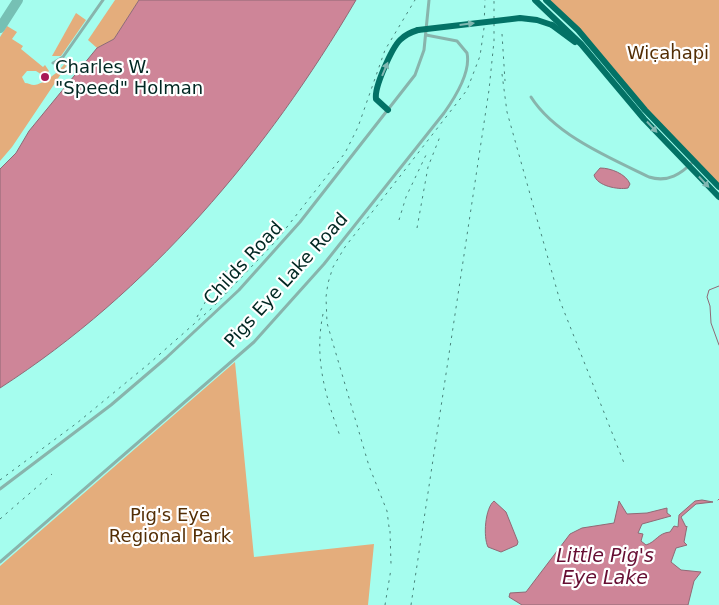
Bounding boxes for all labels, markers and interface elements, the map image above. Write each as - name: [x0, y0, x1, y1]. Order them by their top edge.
- one-way arrow: [459, 20, 475, 28]
- park label: Wic̣aḣapi: [627, 42, 709, 63]
- place label: Charles W. "Speed" Holman: [55, 56, 203, 98]
- one-way arrow: [382, 62, 390, 76]
- marker: Charles W. "Speed" Holman: [39, 71, 51, 83]
- one-way arrow: [646, 121, 658, 133]
- one-way arrow: [698, 175, 710, 187]
- street label: Pigs Eye Lake Road: [220, 208, 352, 351]
- street label: Childs Road: [199, 217, 286, 308]
- park label: Pig's Eye Regional Park: [109, 504, 232, 546]
- water label: Little Pig's Eye Lake: [556, 544, 654, 588]

